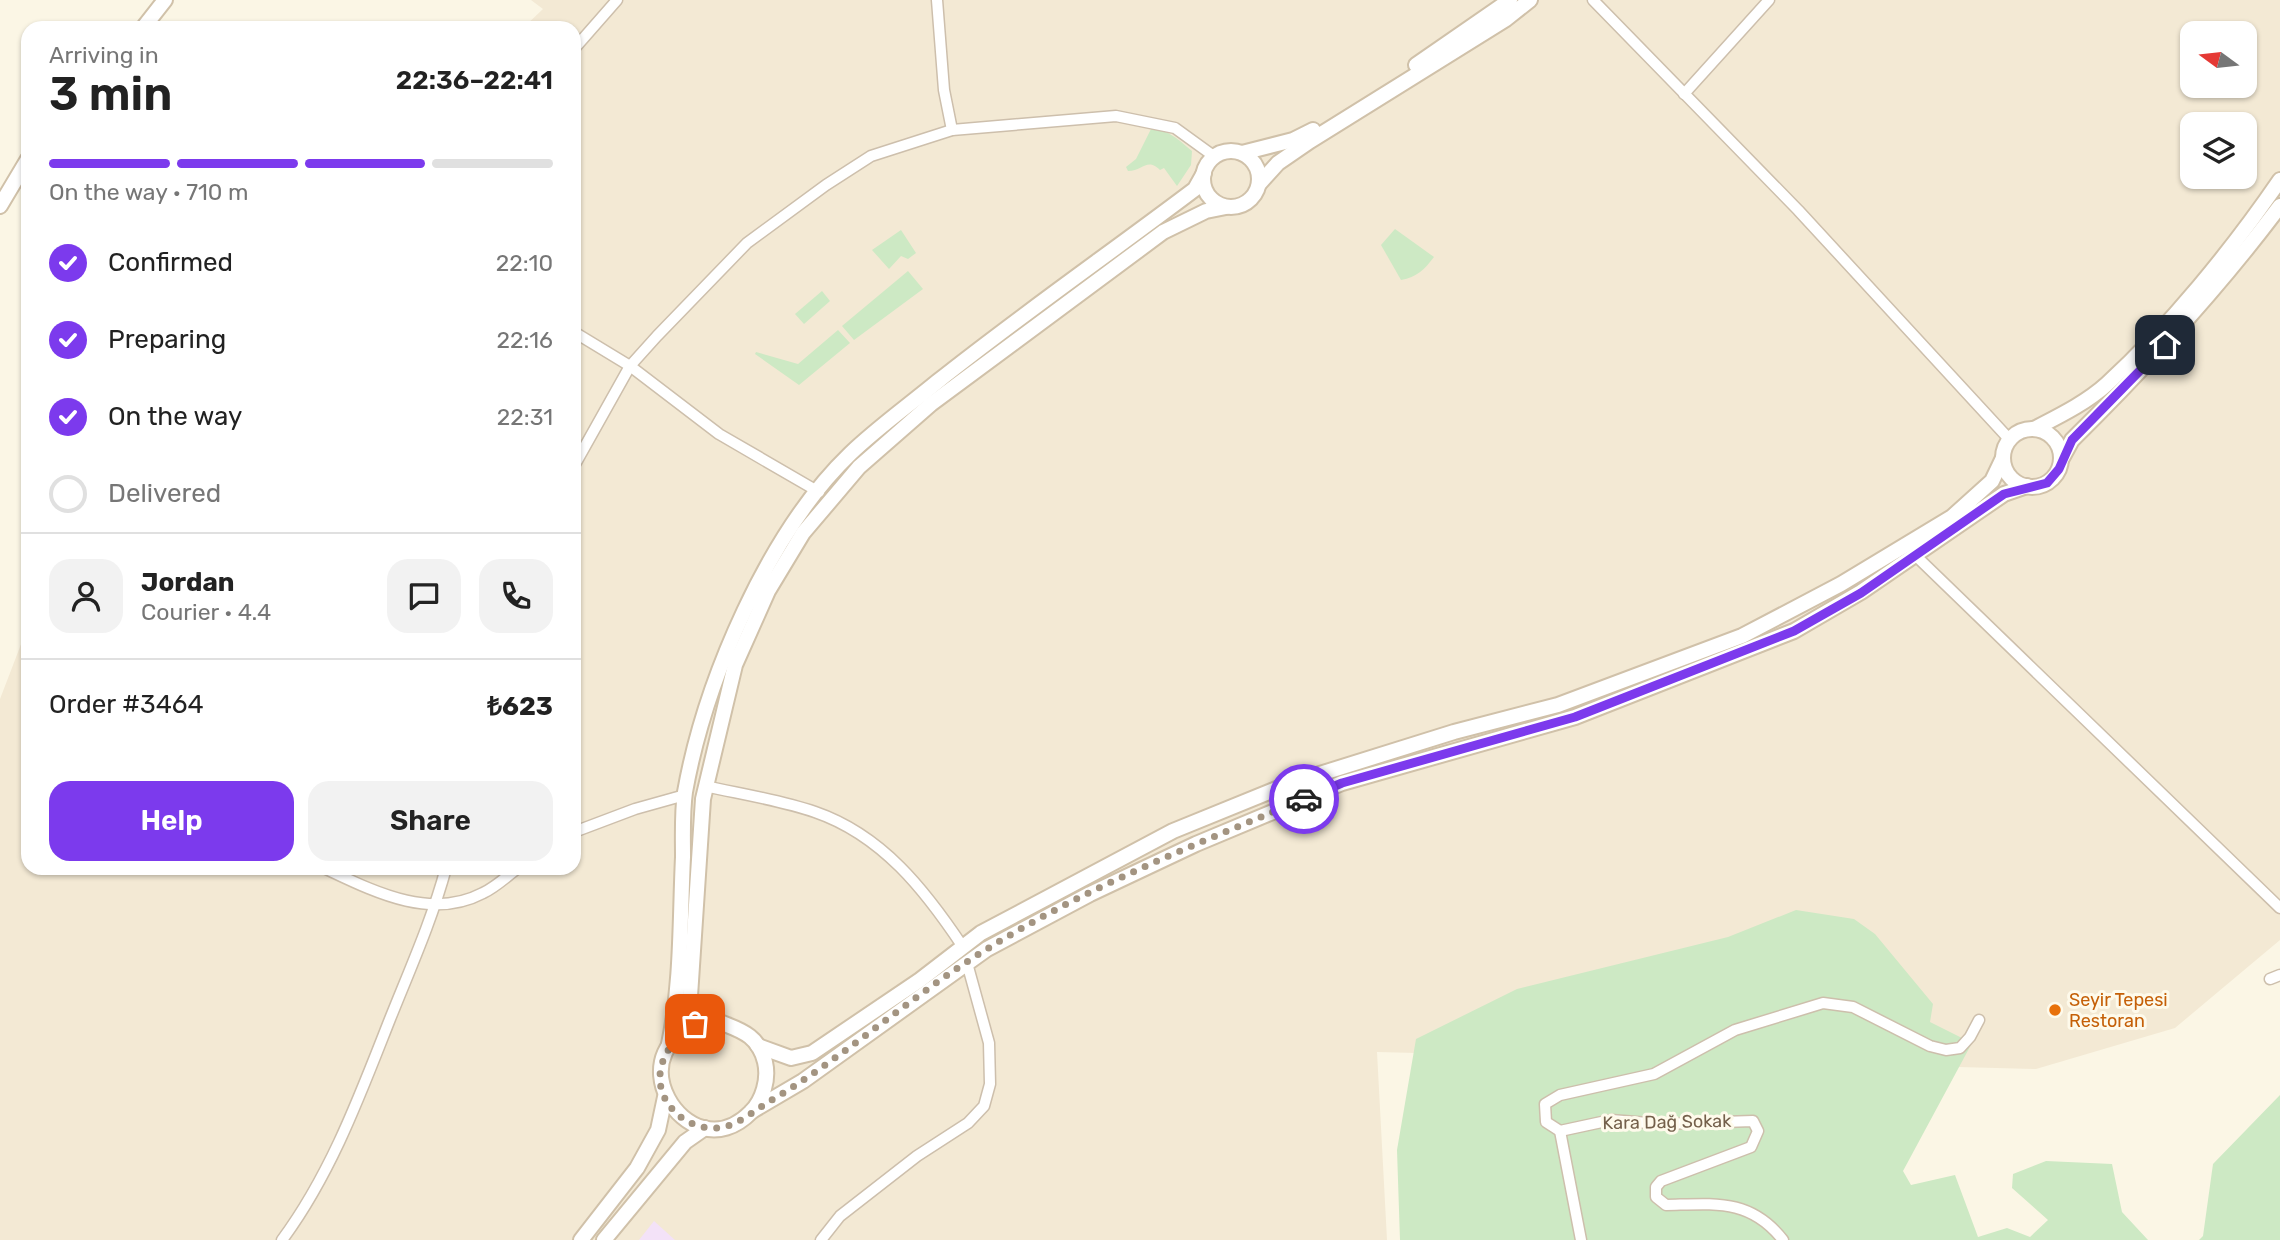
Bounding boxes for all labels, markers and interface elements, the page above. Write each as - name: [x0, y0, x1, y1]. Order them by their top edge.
- north arrow: [2180, 21, 2258, 98]
- map controls: [2180, 21, 2257, 189]
- text: Arriving in: [49, 41, 159, 69]
- text: 22:36–22:41: [396, 65, 553, 96]
- text: 3 min: [49, 67, 172, 122]
- button: layers: [2180, 112, 2257, 189]
- text: On the way · 710 m: [49, 178, 248, 206]
- icon: check: [49, 244, 87, 282]
- text: Confirmed: [108, 247, 233, 278]
- text: 22:10: [496, 249, 553, 277]
- pin: [2135, 315, 2195, 375]
- icon: check: [49, 321, 87, 359]
- text: Preparing: [108, 324, 226, 355]
- text: 22:16: [496, 326, 553, 354]
- icon: home: [2146, 326, 2184, 364]
- icon: check: [49, 398, 87, 436]
- text: On the way: [108, 401, 242, 432]
- text: 22:31: [497, 403, 553, 431]
- text: Delivered: [108, 478, 221, 509]
- button: person: [49, 559, 123, 633]
- button: chat: [387, 559, 461, 633]
- button: phone: [479, 559, 553, 633]
- text: Jordan: [141, 567, 234, 598]
- text: Courier · 4.4: [141, 598, 271, 626]
- text: Order #3464: [49, 689, 204, 720]
- text: ₺623: [487, 691, 553, 722]
- courier: [1269, 764, 1339, 834]
- icon: car: [1285, 780, 1323, 818]
- button: Help: [49, 781, 294, 861]
- button: Share: [308, 781, 553, 861]
- place label: Seyir Tepesi Restoran: [2069, 989, 2168, 1032]
- pin: [665, 994, 725, 1054]
- marker: Seyir Tepesi Restoran: [2047, 1002, 2063, 1018]
- icon: bag: [676, 1005, 714, 1043]
- street label: Kara Dağ Sokak: [1602, 1110, 1732, 1134]

